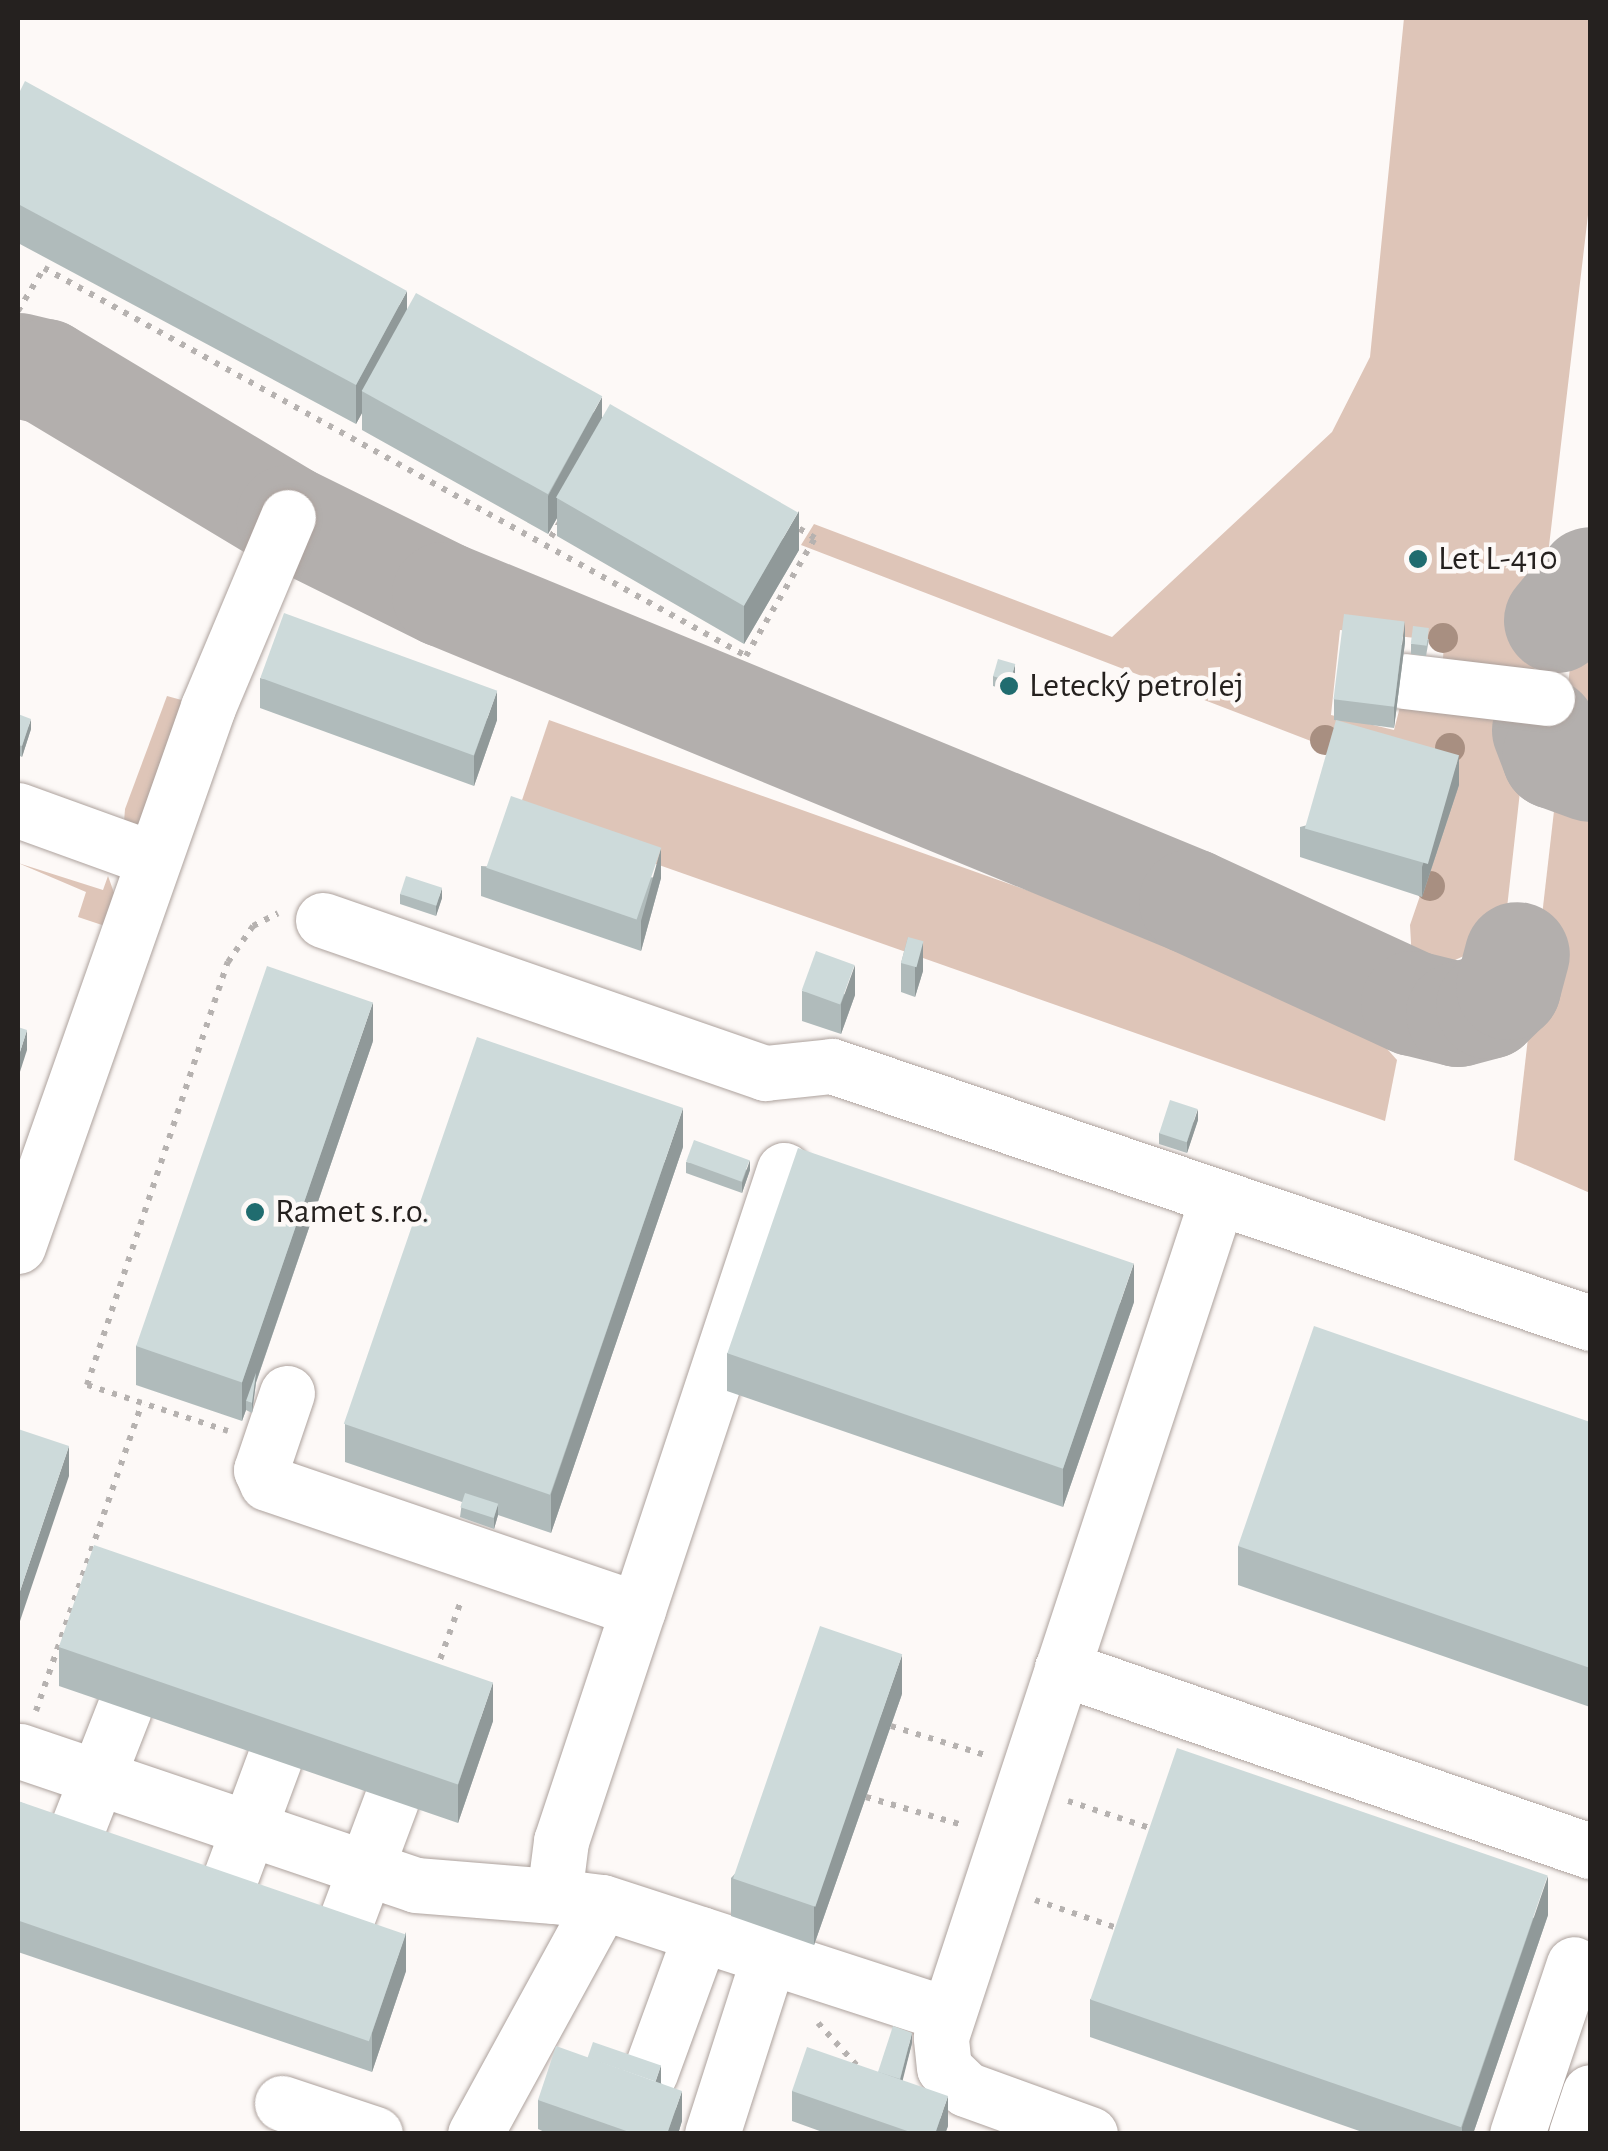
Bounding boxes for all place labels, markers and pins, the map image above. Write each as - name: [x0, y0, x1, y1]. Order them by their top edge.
- place label: Let L-410: [1438, 538, 1558, 580]
- marker: Let L-410: [1407, 548, 1429, 570]
- place label: Letecký petrolej: [1029, 665, 1244, 707]
- marker: Letecký petrolej: [998, 675, 1020, 697]
- place label: Ramet s.r.o.: [275, 1191, 429, 1233]
- marker: Ramet s.r.o.: [244, 1201, 266, 1223]

